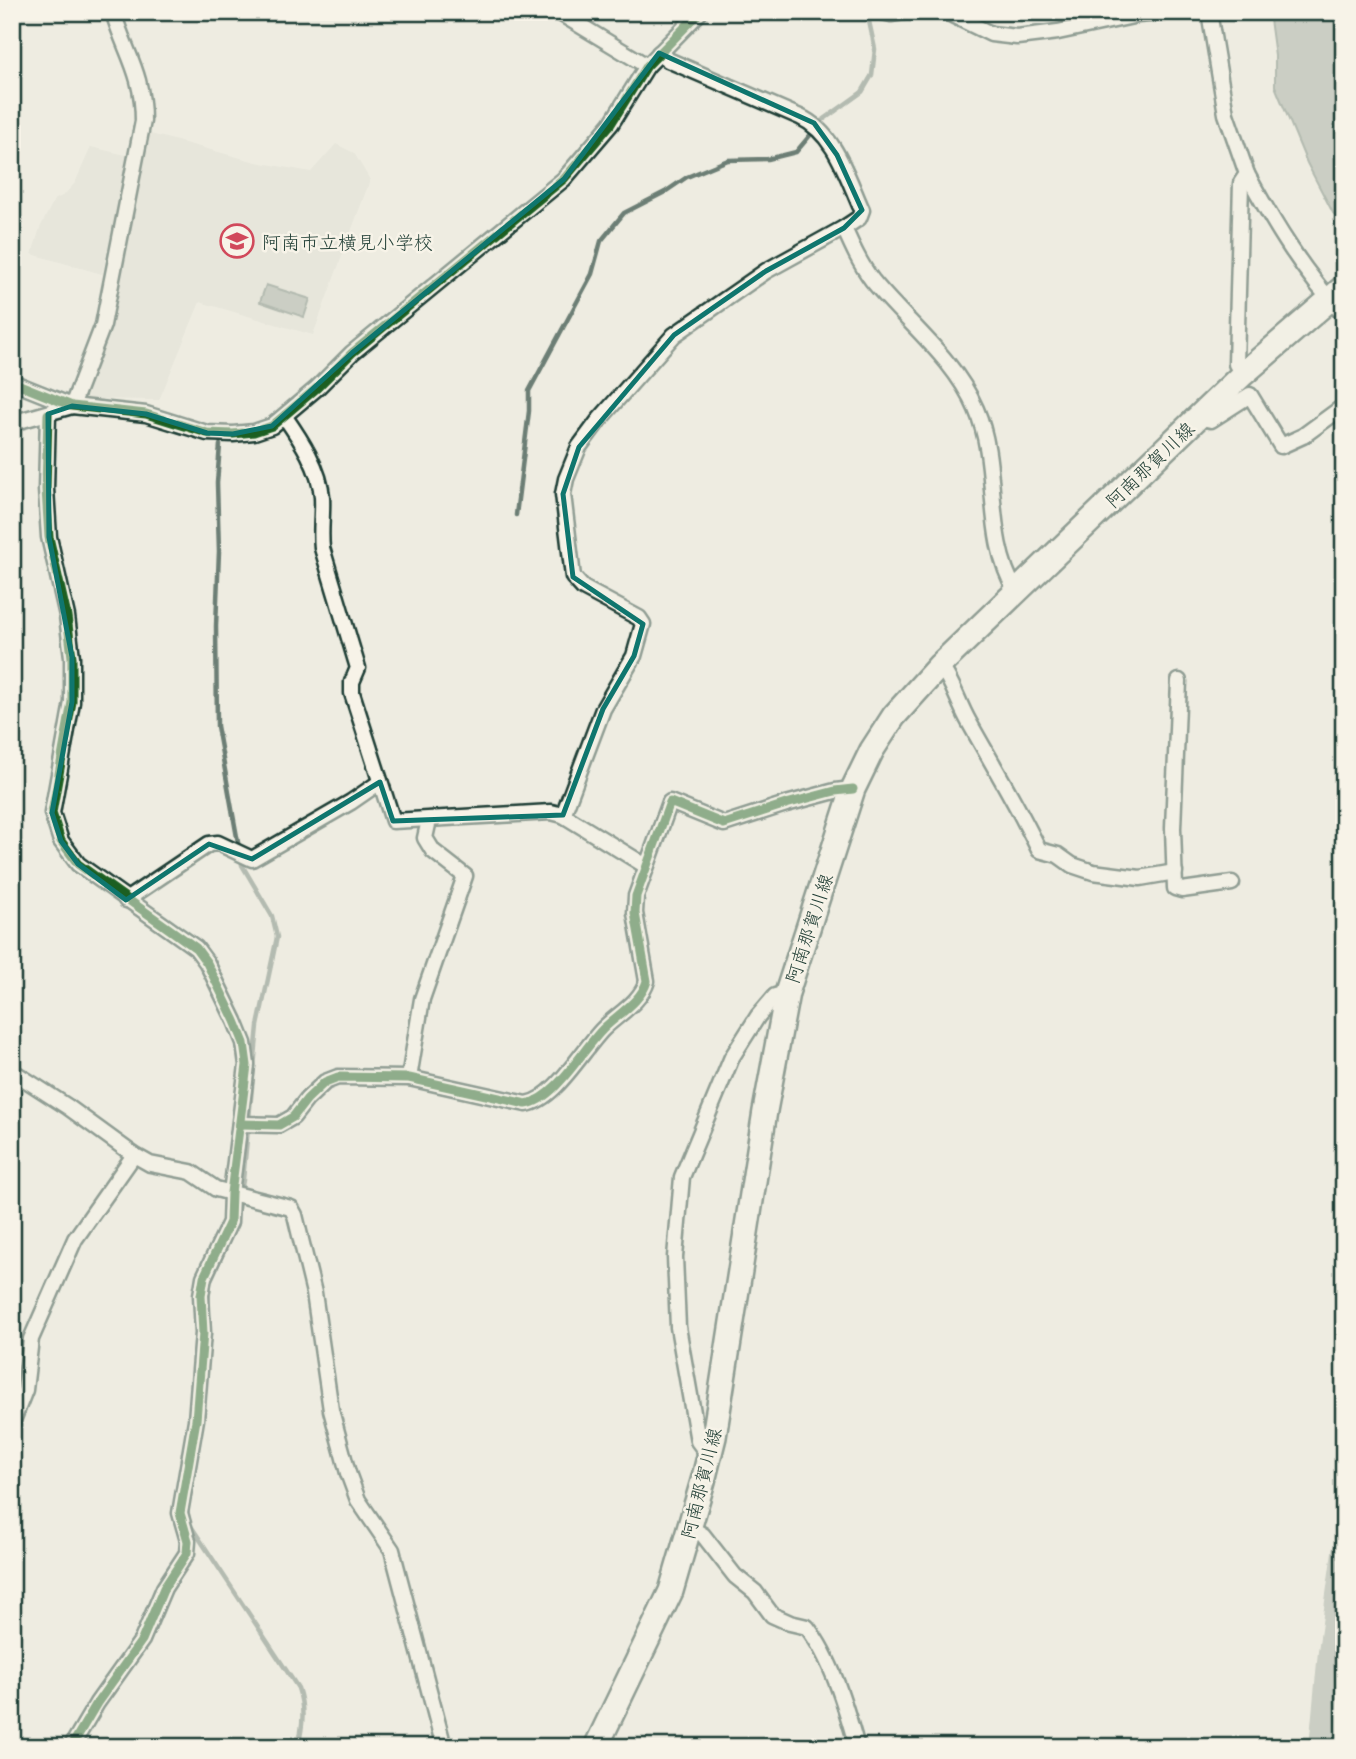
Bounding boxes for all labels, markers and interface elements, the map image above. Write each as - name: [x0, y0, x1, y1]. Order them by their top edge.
- school or university icon: 阿南市立横見小学校: [218, 222, 256, 260]
- place label: 阿南市立横見小学校: [262, 227, 433, 255]
- street label: 阿南那賀川線: [1098, 414, 1200, 514]
- street label: 阿南那賀川線: [777, 869, 839, 987]
- street label: 阿南那賀川線: [673, 1424, 727, 1542]

